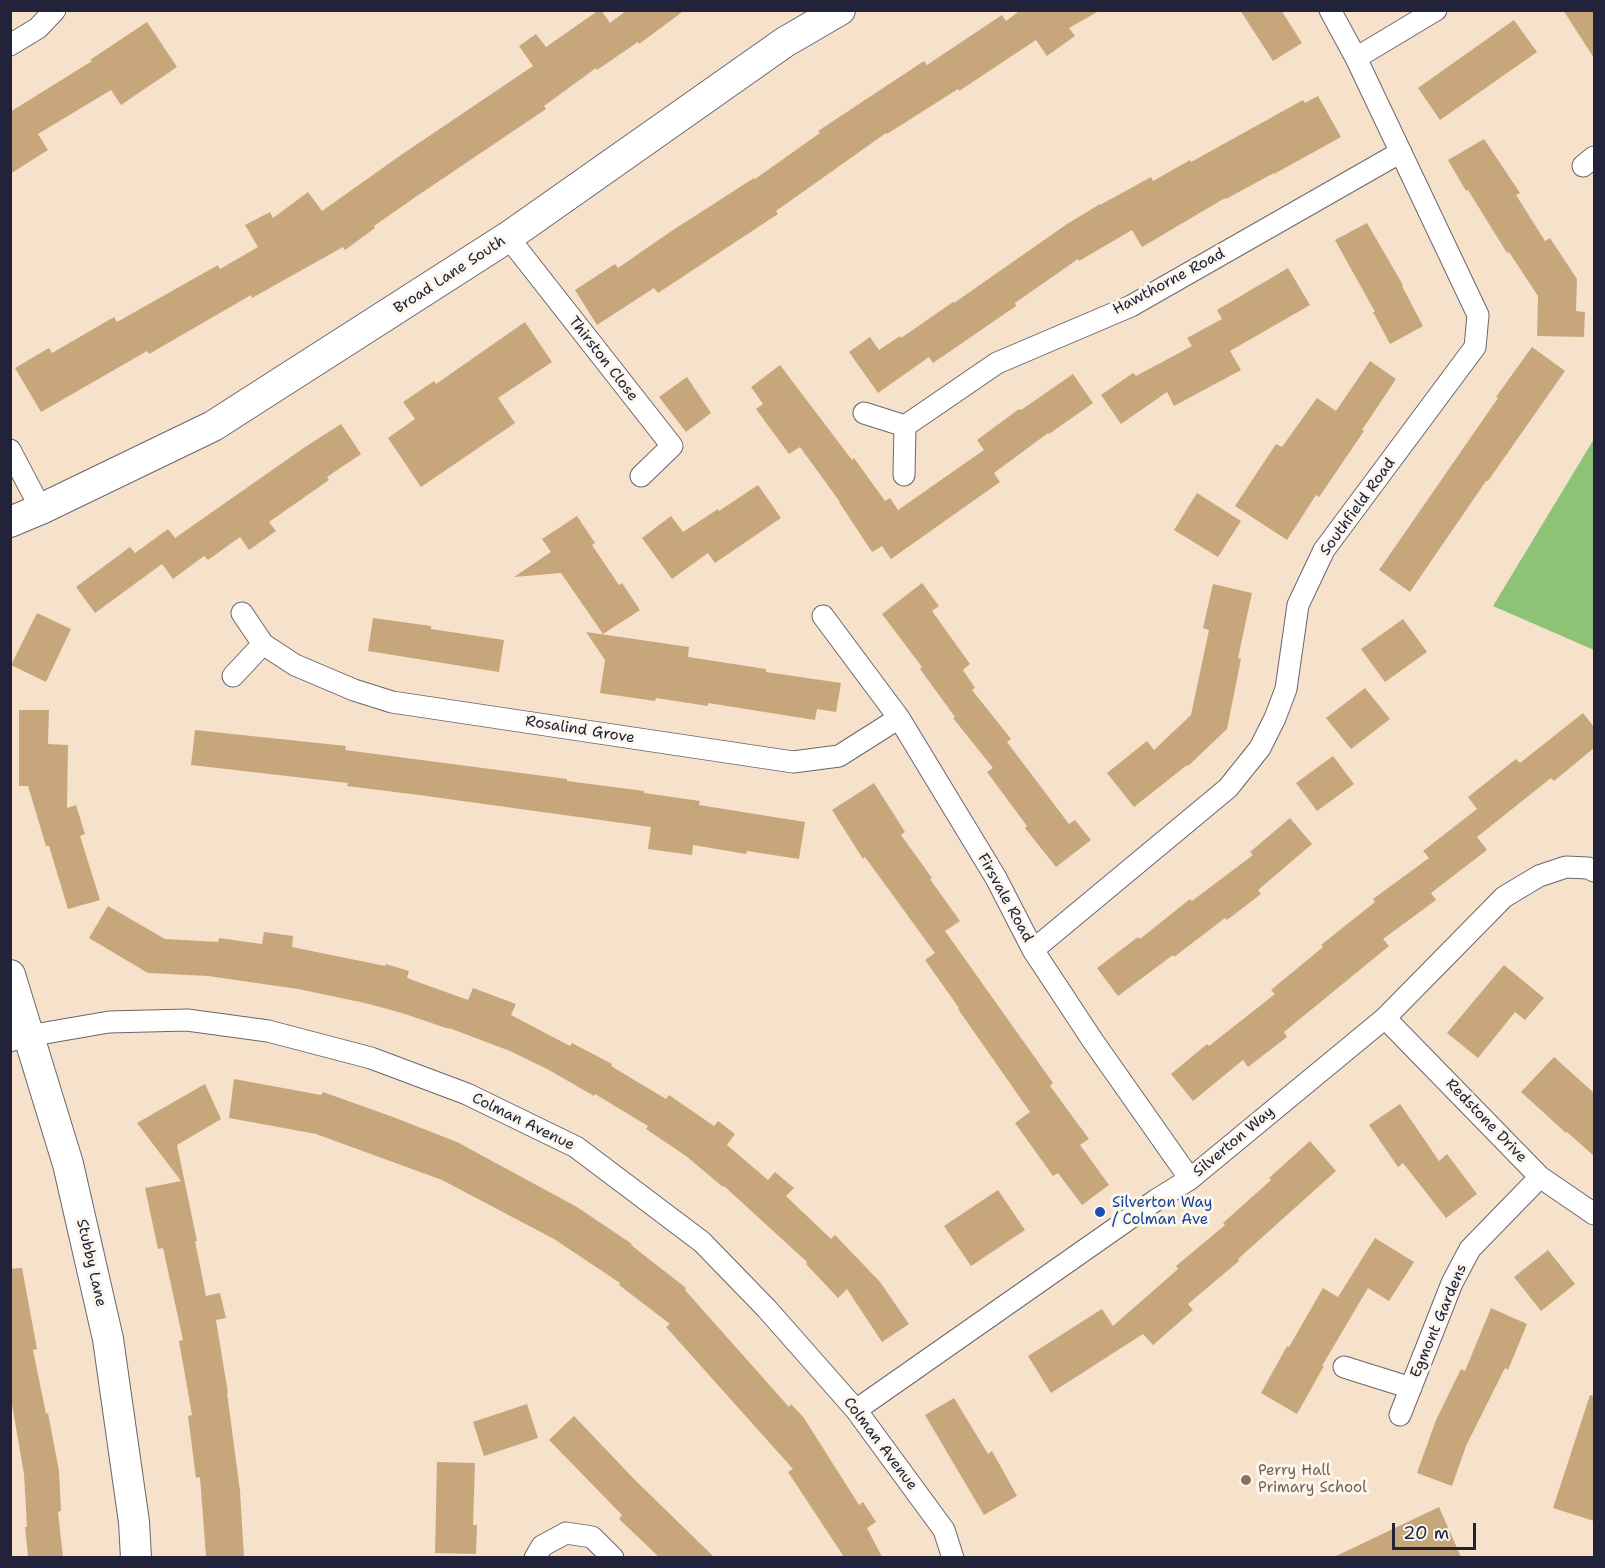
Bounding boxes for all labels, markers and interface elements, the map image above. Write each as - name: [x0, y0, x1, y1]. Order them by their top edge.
- street label: Broad Lane South: [391, 232, 509, 318]
- street label: Hawthorne Road: [1110, 245, 1228, 319]
- street label: Thirston Close: [564, 313, 642, 405]
- street label: Southfield Road: [1317, 455, 1399, 559]
- street label: Rosalind Grove: [524, 712, 636, 748]
- street label: Firsvale Road: [973, 851, 1037, 945]
- street label: Redstone Drive: [1441, 1075, 1531, 1167]
- street label: Colman Avenue: [469, 1089, 577, 1155]
- street label: Silverton Way: [1190, 1103, 1278, 1181]
- place label: Silverton Way / Colman Ave: [1112, 1194, 1212, 1229]
- marker: Silverton Way / Colman Ave: [1093, 1205, 1107, 1219]
- street label: Stubby Lane: [72, 1217, 110, 1309]
- street label: Egmont Gardens: [1407, 1261, 1471, 1381]
- street label: Colman Avenue: [839, 1394, 921, 1494]
- place label: Perry Hall Primary School: [1258, 1462, 1367, 1497]
- marker: Perry Hall Primary School: [1239, 1473, 1253, 1487]
- scale bar: [1395, 1511, 1479, 1549]
- text: 20 m: [1403, 1521, 1449, 1545]

